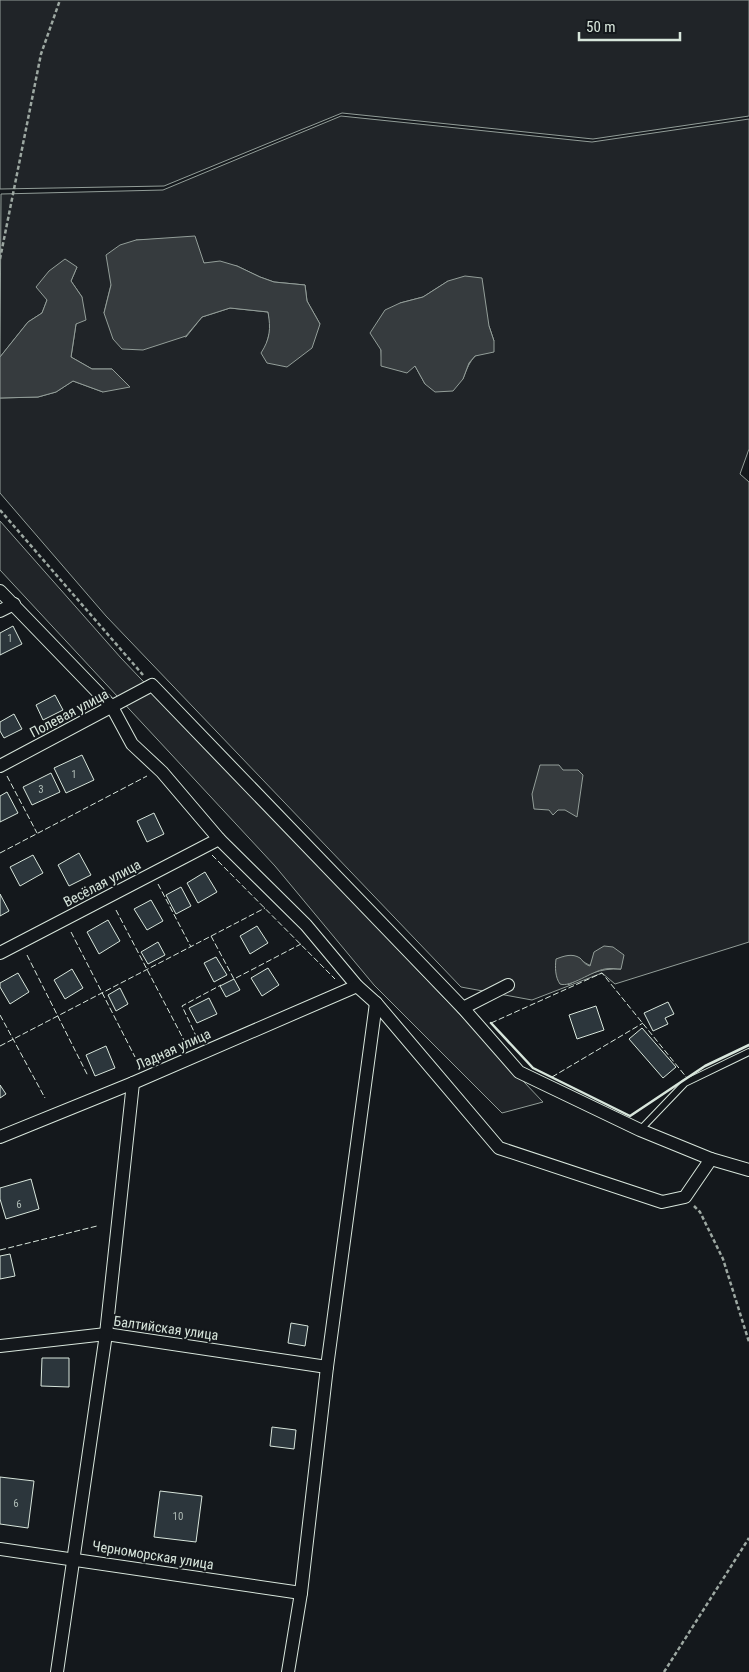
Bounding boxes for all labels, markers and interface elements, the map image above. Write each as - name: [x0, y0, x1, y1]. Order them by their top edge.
- scale bar: [579, 10, 680, 42]
- text: 50 m: [586, 18, 616, 36]
- house number: 1: [7, 632, 13, 645]
- street label: Полевая улица: [27, 686, 111, 740]
- house number: 1: [71, 768, 77, 781]
- house number: 3: [38, 783, 44, 796]
- street label: Весёлая улица: [61, 856, 143, 910]
- street label: Ладная улица: [133, 1025, 213, 1073]
- house number: 6: [16, 1198, 22, 1211]
- street label: Балтийская улица: [113, 1313, 219, 1343]
- house number: 6: [13, 1497, 19, 1510]
- house number: 10: [173, 1510, 183, 1523]
- street label: Черноморская улица: [91, 1537, 215, 1573]

